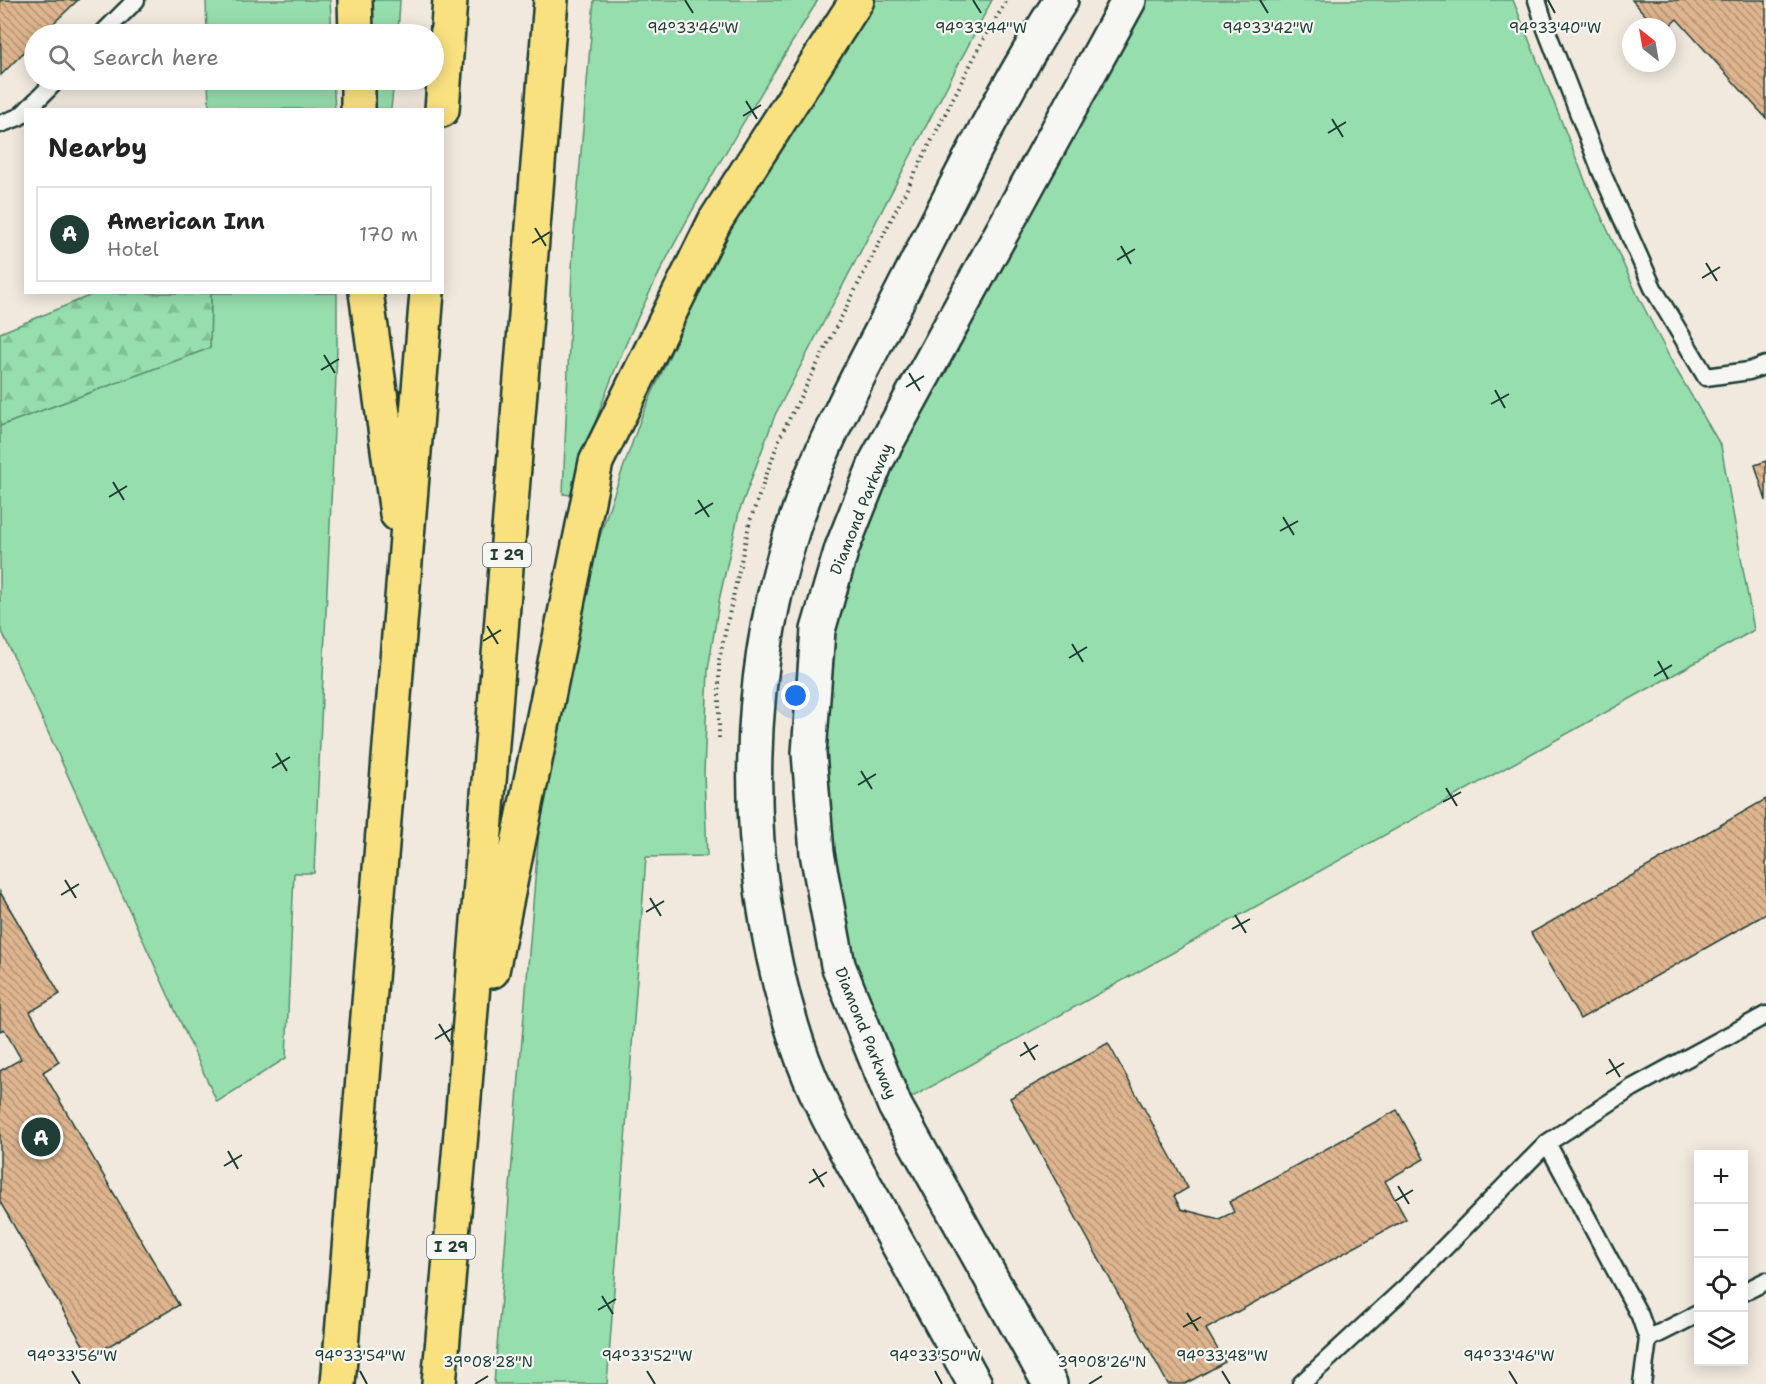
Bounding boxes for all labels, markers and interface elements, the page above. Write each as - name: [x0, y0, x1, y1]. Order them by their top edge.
- text: 94°33'46"W: [647, 18, 739, 38]
- text: 94°33'44"W: [935, 18, 1027, 38]
- text: 94°33'42"W: [1222, 18, 1314, 38]
- text: 94°33'40"W: [1509, 18, 1601, 38]
- north arrow: [1622, 18, 1676, 72]
- search box: [24, 24, 444, 90]
- icon: search: [45, 41, 78, 74]
- text: Search here: [93, 43, 219, 72]
- text: Nearby: [48, 130, 147, 165]
- text: American Inn: [107, 207, 265, 236]
- text: A: [62, 221, 77, 247]
- text: 170 m: [359, 221, 418, 247]
- text: Hotel: [107, 236, 159, 262]
- street label: Diamond Parkway: [825, 440, 897, 578]
- road number: I 29: [483, 543, 531, 567]
- your location: [781, 681, 810, 710]
- street label: Diamond Parkway: [830, 964, 902, 1102]
- pin: A: [22, 1114, 60, 1160]
- map controls: [1694, 1150, 1748, 1366]
- button: +: [1694, 1150, 1748, 1204]
- button: −: [1694, 1204, 1748, 1258]
- road number: I 29: [427, 1235, 475, 1259]
- button: locate: [1694, 1258, 1748, 1312]
- button: layers: [1694, 1312, 1748, 1366]
- text: 94°33'56"W: [27, 1346, 117, 1366]
- text: 94°33'54"W: [314, 1346, 406, 1366]
- text: 94°33'52"W: [601, 1346, 693, 1366]
- text: 94°33'50"W: [889, 1346, 981, 1366]
- text: 94°33'48"W: [1176, 1346, 1268, 1366]
- text: 94°33'46"W: [1463, 1346, 1555, 1366]
- text: 39°08'28"N: [443, 1352, 533, 1372]
- text: 39°08'26"N: [1058, 1352, 1146, 1372]

